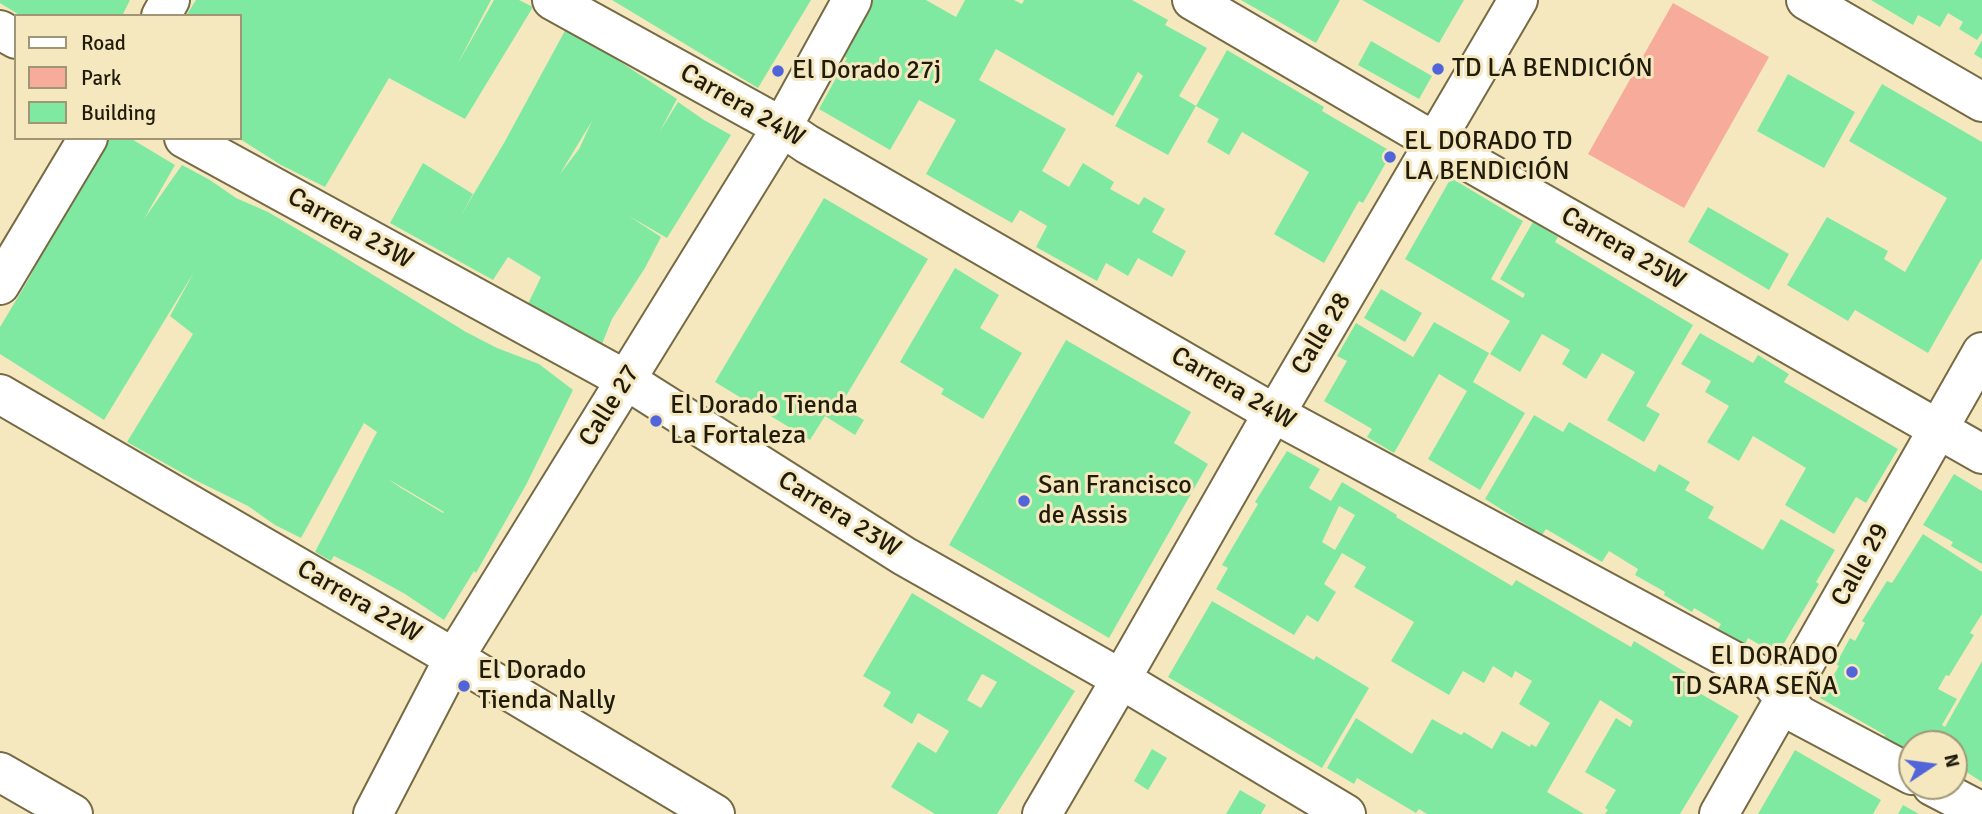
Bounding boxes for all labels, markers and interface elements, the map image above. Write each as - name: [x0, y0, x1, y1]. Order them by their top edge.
- legend: [14, 14, 242, 140]
- text: Road: [81, 30, 126, 56]
- place label: TD LA BENDICIÓN: [1452, 53, 1653, 85]
- place label: El Dorado 27j: [792, 55, 941, 87]
- street label: Carrera 24W: [674, 58, 810, 154]
- marker: TD LA BENDICIÓN: [1430, 61, 1446, 77]
- marker: El Dorado 27j: [770, 63, 786, 79]
- text: Park: [81, 65, 121, 91]
- text: Building: [81, 100, 156, 126]
- place label: EL DORADO TD LA BENDICIÓN: [1404, 126, 1573, 188]
- marker: EL DORADO TD LA BENDICIÓN: [1382, 149, 1398, 165]
- street label: Carrera 23W: [282, 182, 418, 276]
- street label: Carrera 25W: [1555, 201, 1691, 297]
- street label: Calle 28: [1285, 287, 1359, 381]
- street label: Carrera 24W: [1165, 341, 1301, 437]
- street label: Calle 27: [573, 359, 647, 453]
- place label: El Dorado Tienda La Fortaleza: [670, 390, 858, 452]
- marker: El Dorado Tienda La Fortaleza: [648, 413, 664, 429]
- street label: Carrera 23W: [772, 465, 906, 565]
- place label: San Francisco de Assis: [1038, 470, 1192, 532]
- marker: San Francisco de Assis: [1016, 493, 1032, 509]
- street label: Calle 29: [1825, 518, 1897, 612]
- street label: Carrera 22W: [291, 554, 427, 650]
- place label: El DORADO TD SARA SEÑA: [1672, 641, 1838, 702]
- place label: El Dorado Tienda Nally: [478, 655, 615, 716]
- marker: El DORADO TD SARA SEÑA: [1844, 664, 1860, 680]
- marker: El Dorado Tienda Nally: [456, 678, 472, 694]
- north arrow: [1898, 730, 1968, 800]
- text: N: [1938, 752, 1965, 770]

